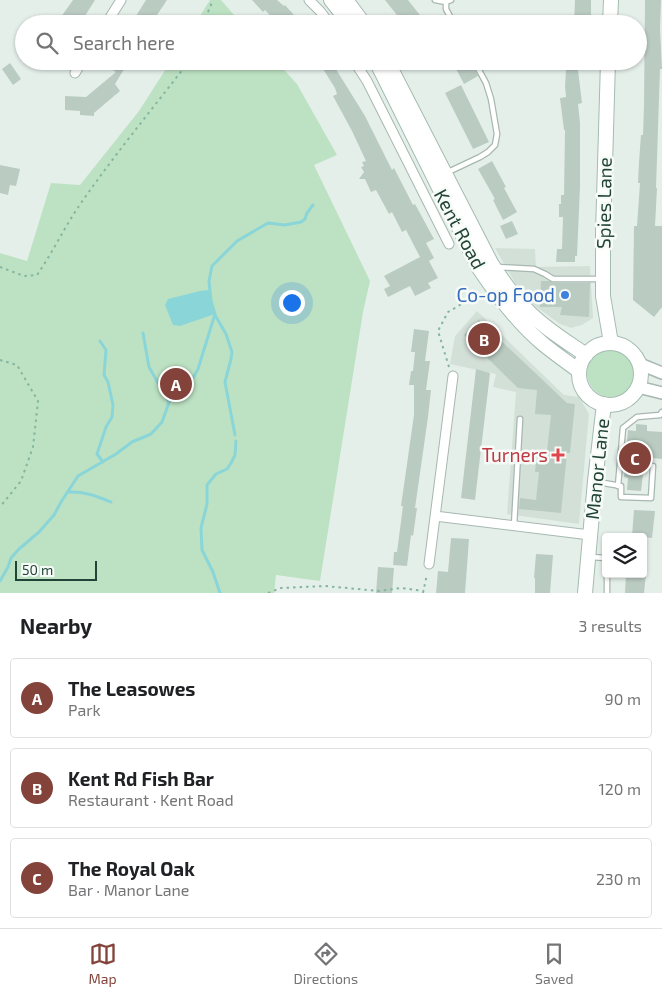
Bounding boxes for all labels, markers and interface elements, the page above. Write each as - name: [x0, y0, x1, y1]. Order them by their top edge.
- search box: [15, 15, 647, 70]
- icon: search: [33, 29, 61, 57]
- text: Search here: [73, 31, 175, 54]
- street label: Spies Lane: [591, 157, 616, 249]
- street label: Kent Road: [430, 185, 491, 273]
- place label: Co-op Food: [456, 283, 555, 306]
- marker: Co-op Food: [559, 289, 571, 301]
- your location: [279, 290, 305, 316]
- pin: B: [468, 320, 500, 358]
- pin: A: [160, 365, 192, 403]
- street label: Manor Lane: [580, 417, 613, 521]
- pin: C: [619, 439, 651, 477]
- place label: Turners: [482, 443, 548, 466]
- marker: Turners: [552, 449, 564, 461]
- map controls: [602, 533, 647, 578]
- button: layers: [602, 533, 647, 578]
- scale bar: [15, 558, 98, 581]
- text: 50 m: [22, 561, 53, 578]
- text: Nearby: [20, 613, 92, 638]
- text: 3 results: [579, 616, 642, 635]
- text: The Leasowes: [68, 677, 195, 700]
- text: A: [32, 689, 42, 708]
- text: 90 m: [605, 689, 641, 708]
- text: Park: [68, 700, 101, 719]
- text: Kent Rd Fish Bar: [68, 767, 214, 790]
- text: B: [32, 779, 42, 798]
- text: 120 m: [598, 779, 641, 798]
- text: Restaurant · Kent Road: [68, 790, 234, 809]
- text: The Royal Oak: [68, 857, 195, 880]
- text: C: [32, 869, 42, 888]
- text: 230 m: [596, 869, 641, 888]
- text: Bar · Manor Lane: [68, 880, 189, 899]
- tab: Map: [88, 940, 117, 987]
- tab: Directions: [294, 940, 358, 987]
- tab: Saved: [535, 940, 574, 987]

